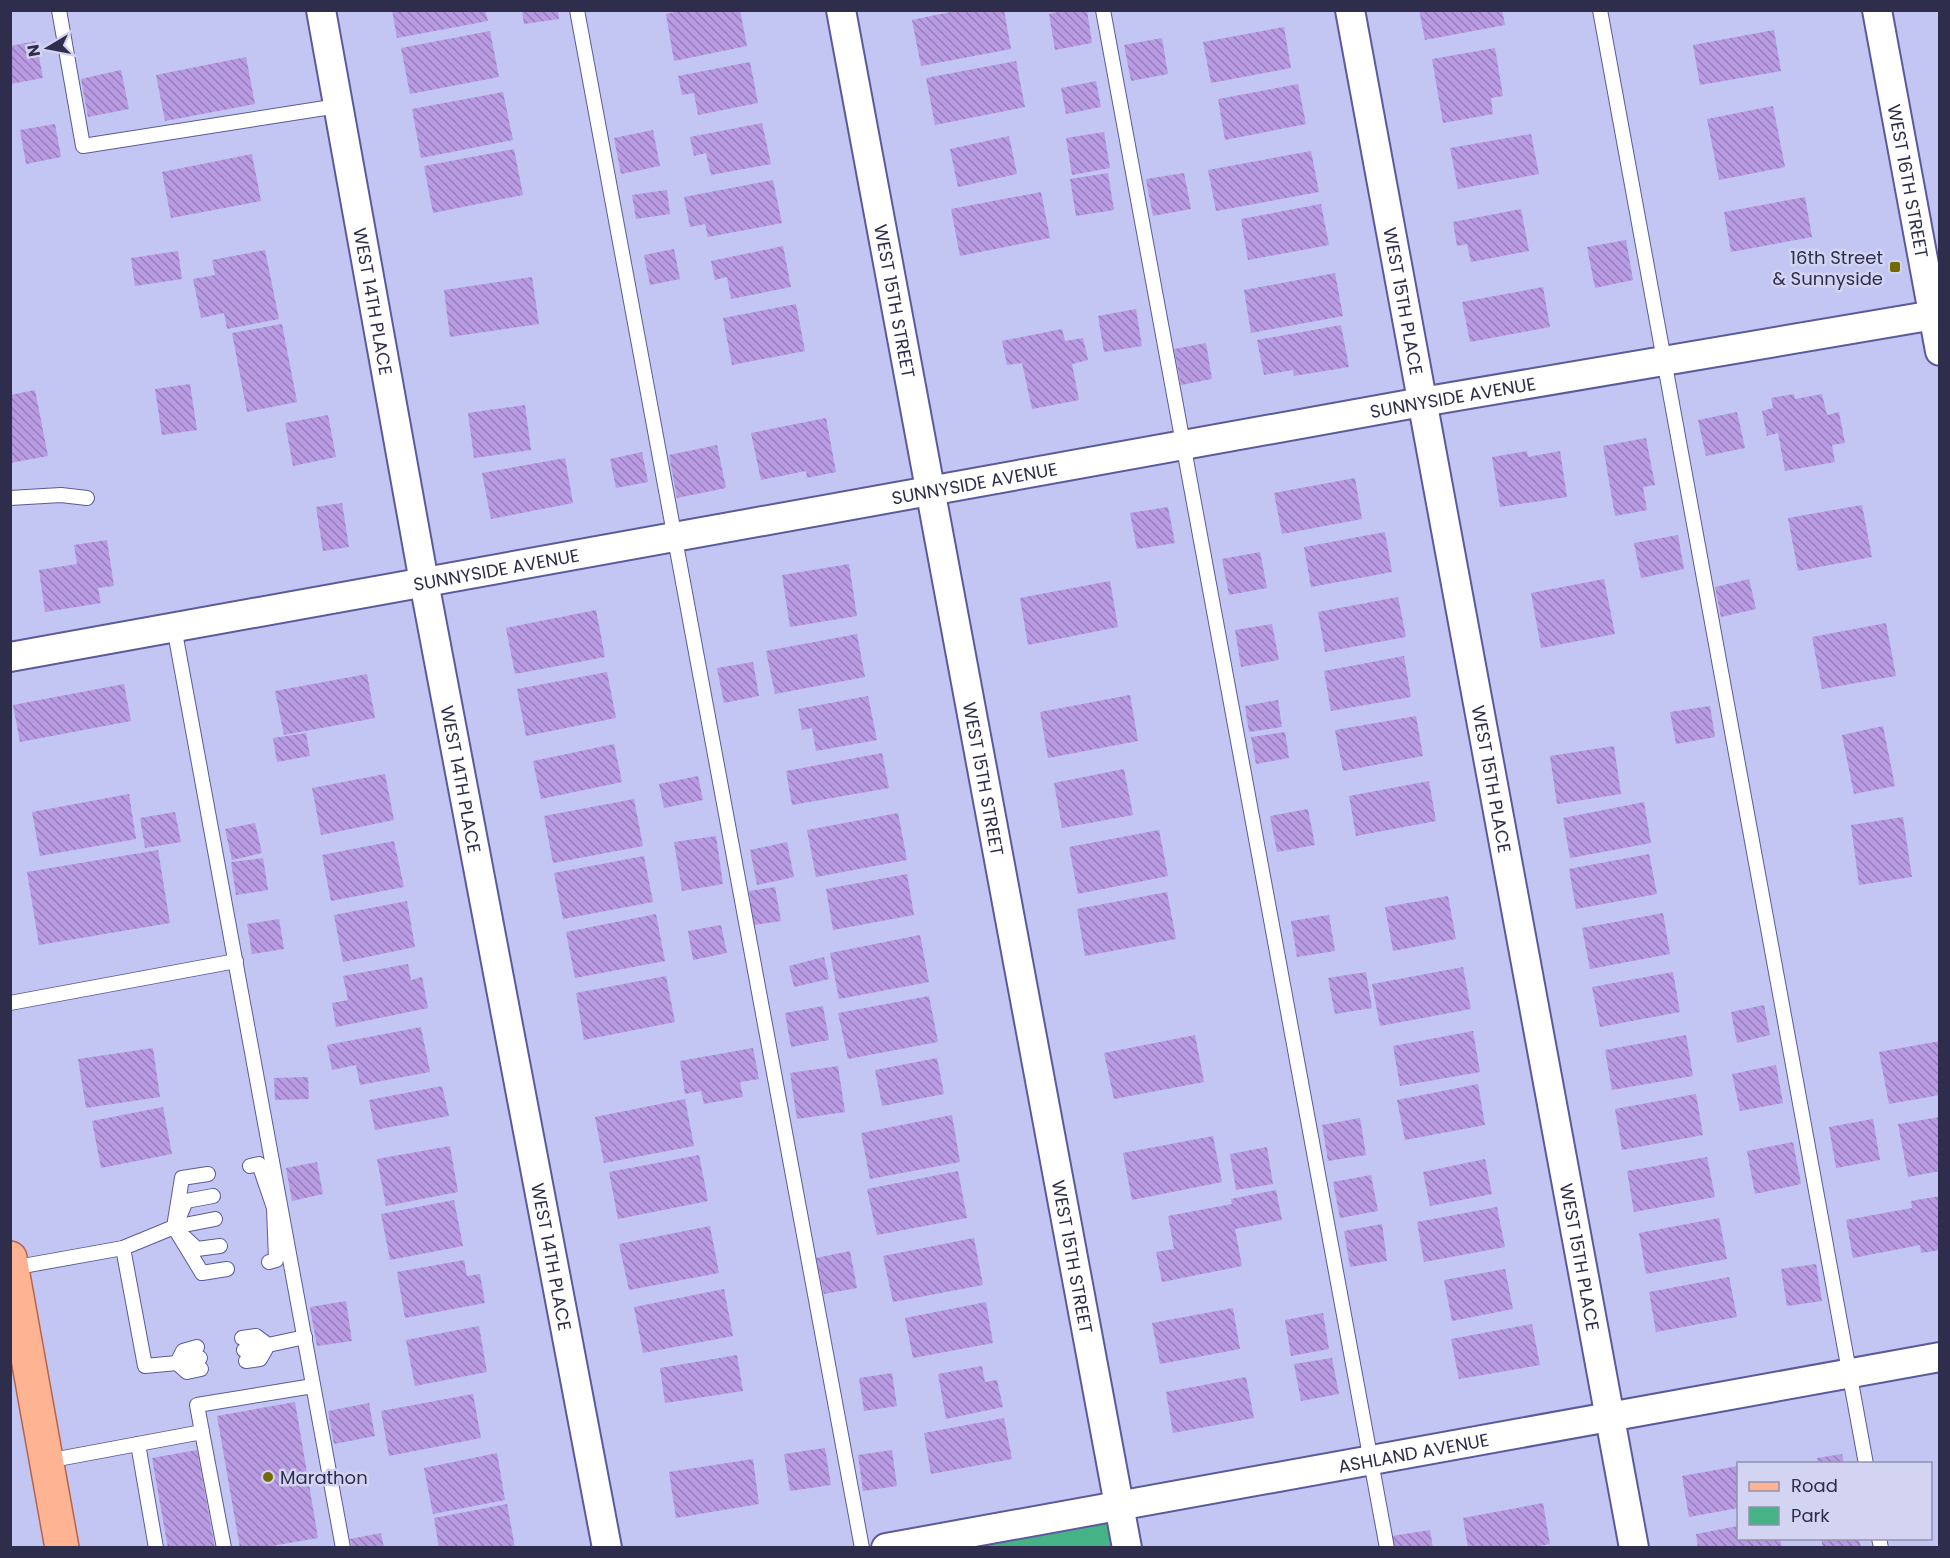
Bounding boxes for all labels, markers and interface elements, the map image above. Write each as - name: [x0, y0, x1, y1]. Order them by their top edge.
- north arrow: [18, 18, 78, 78]
- text: N: [21, 43, 46, 58]
- street label: WEST 16TH STREET: [1882, 102, 1935, 260]
- street label: WEST 15TH STREET: [869, 222, 922, 380]
- street label: WEST 14TH PLACE: [348, 225, 399, 377]
- street label: WEST 15TH PLACE: [1378, 225, 1430, 377]
- place label: 16th Street & Sunnyside: [1772, 245, 1883, 291]
- marker: 16th Street & Sunnyside: [1888, 260, 1902, 274]
- street label: SUNNYSIDE AVENUE: [1368, 370, 1538, 424]
- street label: SUNNYSIDE AVENUE: [890, 456, 1059, 510]
- street label: SUNNYSIDE AVENUE: [411, 542, 581, 596]
- street label: WEST 15TH STREET: [957, 700, 1011, 858]
- street label: WEST 14TH PLACE: [435, 703, 488, 855]
- street label: WEST 15TH PLACE: [1466, 703, 1518, 855]
- street label: WEST 15TH STREET: [1046, 1178, 1099, 1336]
- street label: WEST 14TH PLACE: [526, 1181, 578, 1333]
- street label: WEST 15TH PLACE: [1554, 1181, 1606, 1333]
- street label: ASHLAND AVENUE: [1336, 1426, 1491, 1478]
- legend: [1737, 1462, 1932, 1540]
- place label: Marathon: [280, 1465, 368, 1490]
- marker: Marathon: [261, 1470, 275, 1484]
- text: Road: [1791, 1473, 1838, 1498]
- text: Park: [1791, 1503, 1830, 1528]

